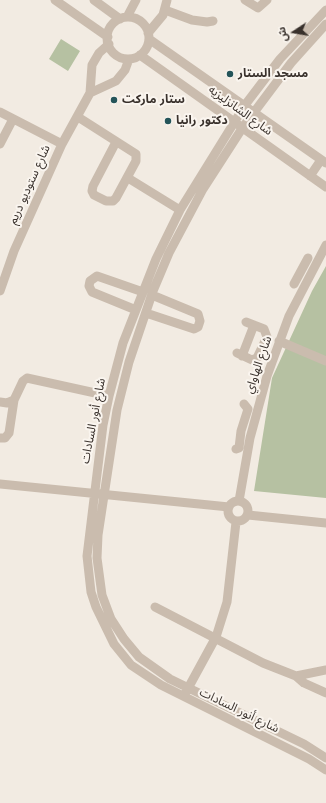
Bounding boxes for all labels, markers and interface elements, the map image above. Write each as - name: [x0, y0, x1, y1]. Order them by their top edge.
- north arrow: [274, 12, 314, 52]
- text: ش: [273, 25, 292, 44]
- place label: مسجد الستار: [238, 67, 308, 81]
- marker: مسجد الستار: [225, 69, 235, 79]
- street label: شارع الشانزليزيه: [205, 83, 275, 139]
- place label: ستار ماركت: [122, 93, 185, 107]
- marker: ستار ماركت: [109, 95, 119, 105]
- place label: دكتور رانيا: [176, 114, 228, 128]
- marker: دكتور رانيا: [163, 116, 173, 126]
- street label: شارع ستوديو دريم: [6, 143, 54, 227]
- street label: شارع الهاواي: [242, 334, 276, 396]
- street label: شارع أنور السادات: [79, 377, 109, 465]
- street label: شارع أنور السادات: [197, 685, 281, 737]

